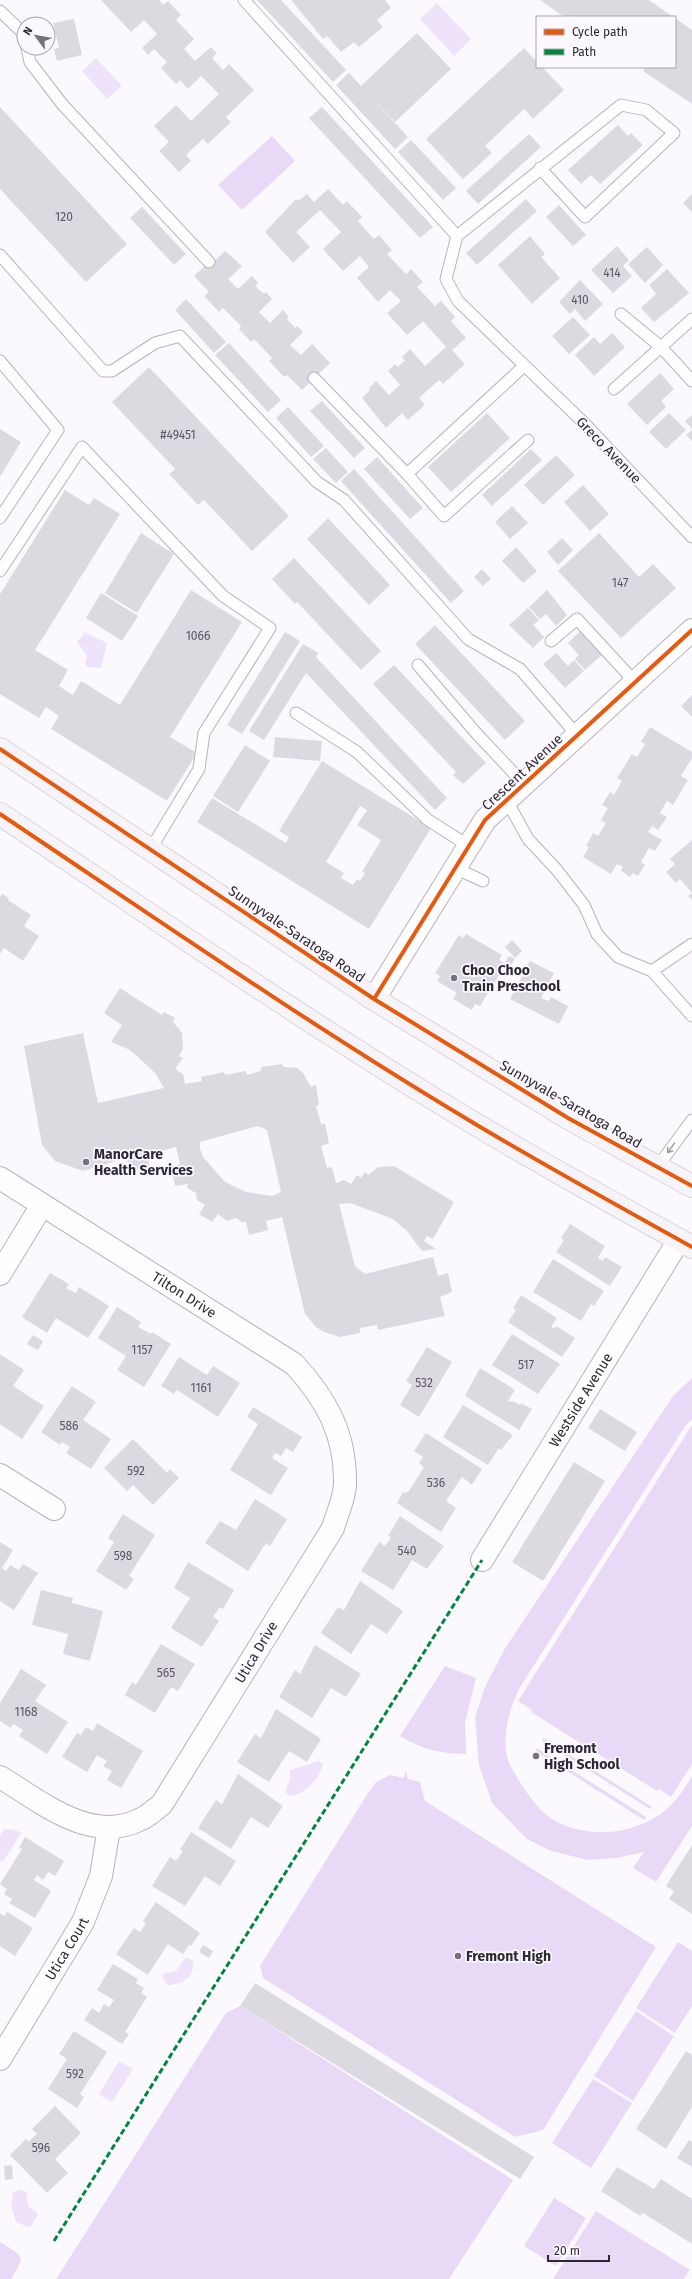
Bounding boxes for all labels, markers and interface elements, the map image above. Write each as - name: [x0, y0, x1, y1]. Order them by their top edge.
- north arrow: [16, 16, 56, 56]
- legend: [536, 16, 676, 68]
- text: N: [20, 24, 35, 38]
- text: Cycle path: [572, 25, 628, 39]
- text: Path: [572, 45, 596, 59]
- house number: 120: [55, 210, 73, 224]
- house number: 414: [603, 266, 621, 280]
- house number: 410: [571, 293, 589, 307]
- street label: Greco Avenue: [573, 413, 645, 487]
- house number: #49451: [160, 428, 196, 442]
- house number: 147: [612, 576, 628, 590]
- house number: 1066: [186, 629, 210, 643]
- street label: Crescent Avenue: [478, 731, 566, 814]
- street label: Sunnyvale-Saratoga Road: [225, 882, 368, 987]
- place label: Choo Choo Train Preschool: [462, 962, 561, 995]
- marker: Choo Choo Train Preschool: [449, 973, 459, 983]
- street label: Sunnyvale-Saratoga Road: [497, 1057, 645, 1152]
- one-way arrow: [667, 1142, 675, 1153]
- place label: ManorCare Health Services: [94, 1146, 193, 1179]
- marker: ManorCare Health Services: [81, 1157, 91, 1167]
- street label: Tilton Drive: [148, 1268, 219, 1322]
- house number: 1157: [131, 1343, 153, 1357]
- street label: Westside Avenue: [546, 1350, 616, 1450]
- house number: 517: [518, 1358, 534, 1372]
- house number: 532: [415, 1376, 433, 1390]
- house number: 1161: [190, 1381, 212, 1395]
- house number: 586: [59, 1419, 79, 1433]
- house number: 592: [127, 1464, 145, 1478]
- house number: 536: [427, 1476, 445, 1490]
- house number: 540: [397, 1544, 417, 1558]
- house number: 598: [114, 1549, 133, 1563]
- street label: Utica Drive: [231, 1618, 281, 1686]
- house number: 565: [157, 1666, 175, 1680]
- house number: 1168: [14, 1705, 38, 1719]
- place label: Fremont High School: [544, 1740, 621, 1773]
- marker: Fremont High School: [531, 1751, 541, 1761]
- street label: Utica Court: [42, 1914, 93, 1984]
- place label: Fremont High: [466, 1948, 551, 1965]
- marker: Fremont High: [453, 1951, 463, 1961]
- house number: 592: [66, 2067, 84, 2081]
- house number: 596: [32, 2141, 50, 2155]
- scale bar: [548, 2237, 609, 2263]
- text: 20 m: [554, 2244, 580, 2258]

